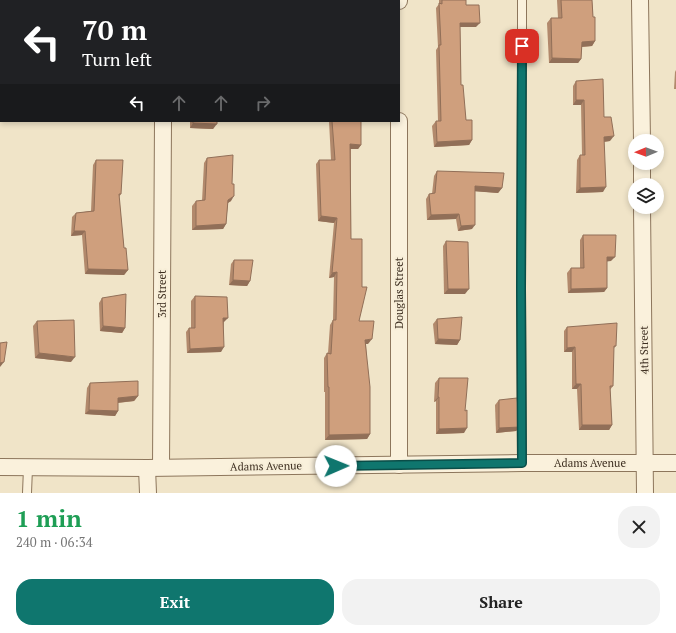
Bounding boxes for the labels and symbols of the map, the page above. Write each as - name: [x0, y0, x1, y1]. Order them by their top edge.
- pin: [505, 29, 539, 63]
- north arrow: [628, 134, 664, 170]
- street label: Douglas Street: [392, 257, 406, 329]
- street label: 3rd Street: [155, 270, 169, 318]
- street label: 4th Street: [637, 326, 651, 374]
- position arrow: [315, 445, 357, 487]
- street label: Adams Avenue: [554, 456, 626, 470]
- street label: Adams Avenue: [230, 458, 303, 474]

